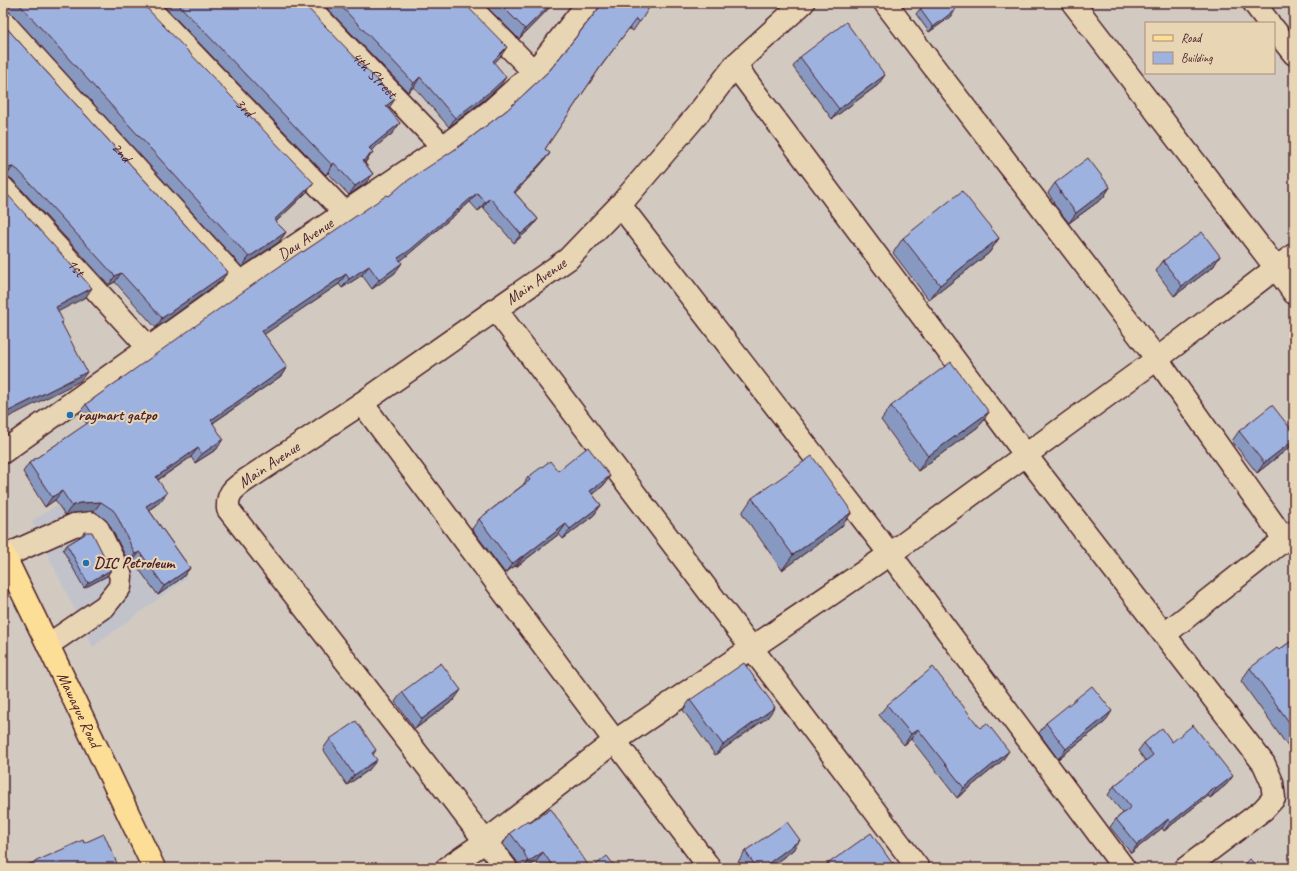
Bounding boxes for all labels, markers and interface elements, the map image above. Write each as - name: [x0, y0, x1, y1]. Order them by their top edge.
- legend: [1145, 22, 1275, 74]
- text: Road: [1181, 30, 1203, 46]
- street label: 4th Street: [347, 47, 403, 104]
- text: Building: [1181, 50, 1213, 66]
- street label: 3rd: [230, 94, 260, 124]
- street label: 2nd: [107, 138, 137, 169]
- street label: Dau Avenue: [274, 212, 339, 265]
- street label: Main Avenue: [502, 252, 572, 309]
- street label: 1st: [62, 254, 90, 282]
- place label: raymart gatpo: [78, 405, 158, 425]
- marker: raymart gatpo: [65, 410, 75, 420]
- street label: Main Avenue: [234, 436, 305, 492]
- place label: DIC Petroleum: [94, 553, 176, 573]
- marker: DIC Petroleum: [81, 558, 91, 568]
- street label: Mawaque Road: [52, 669, 106, 753]

